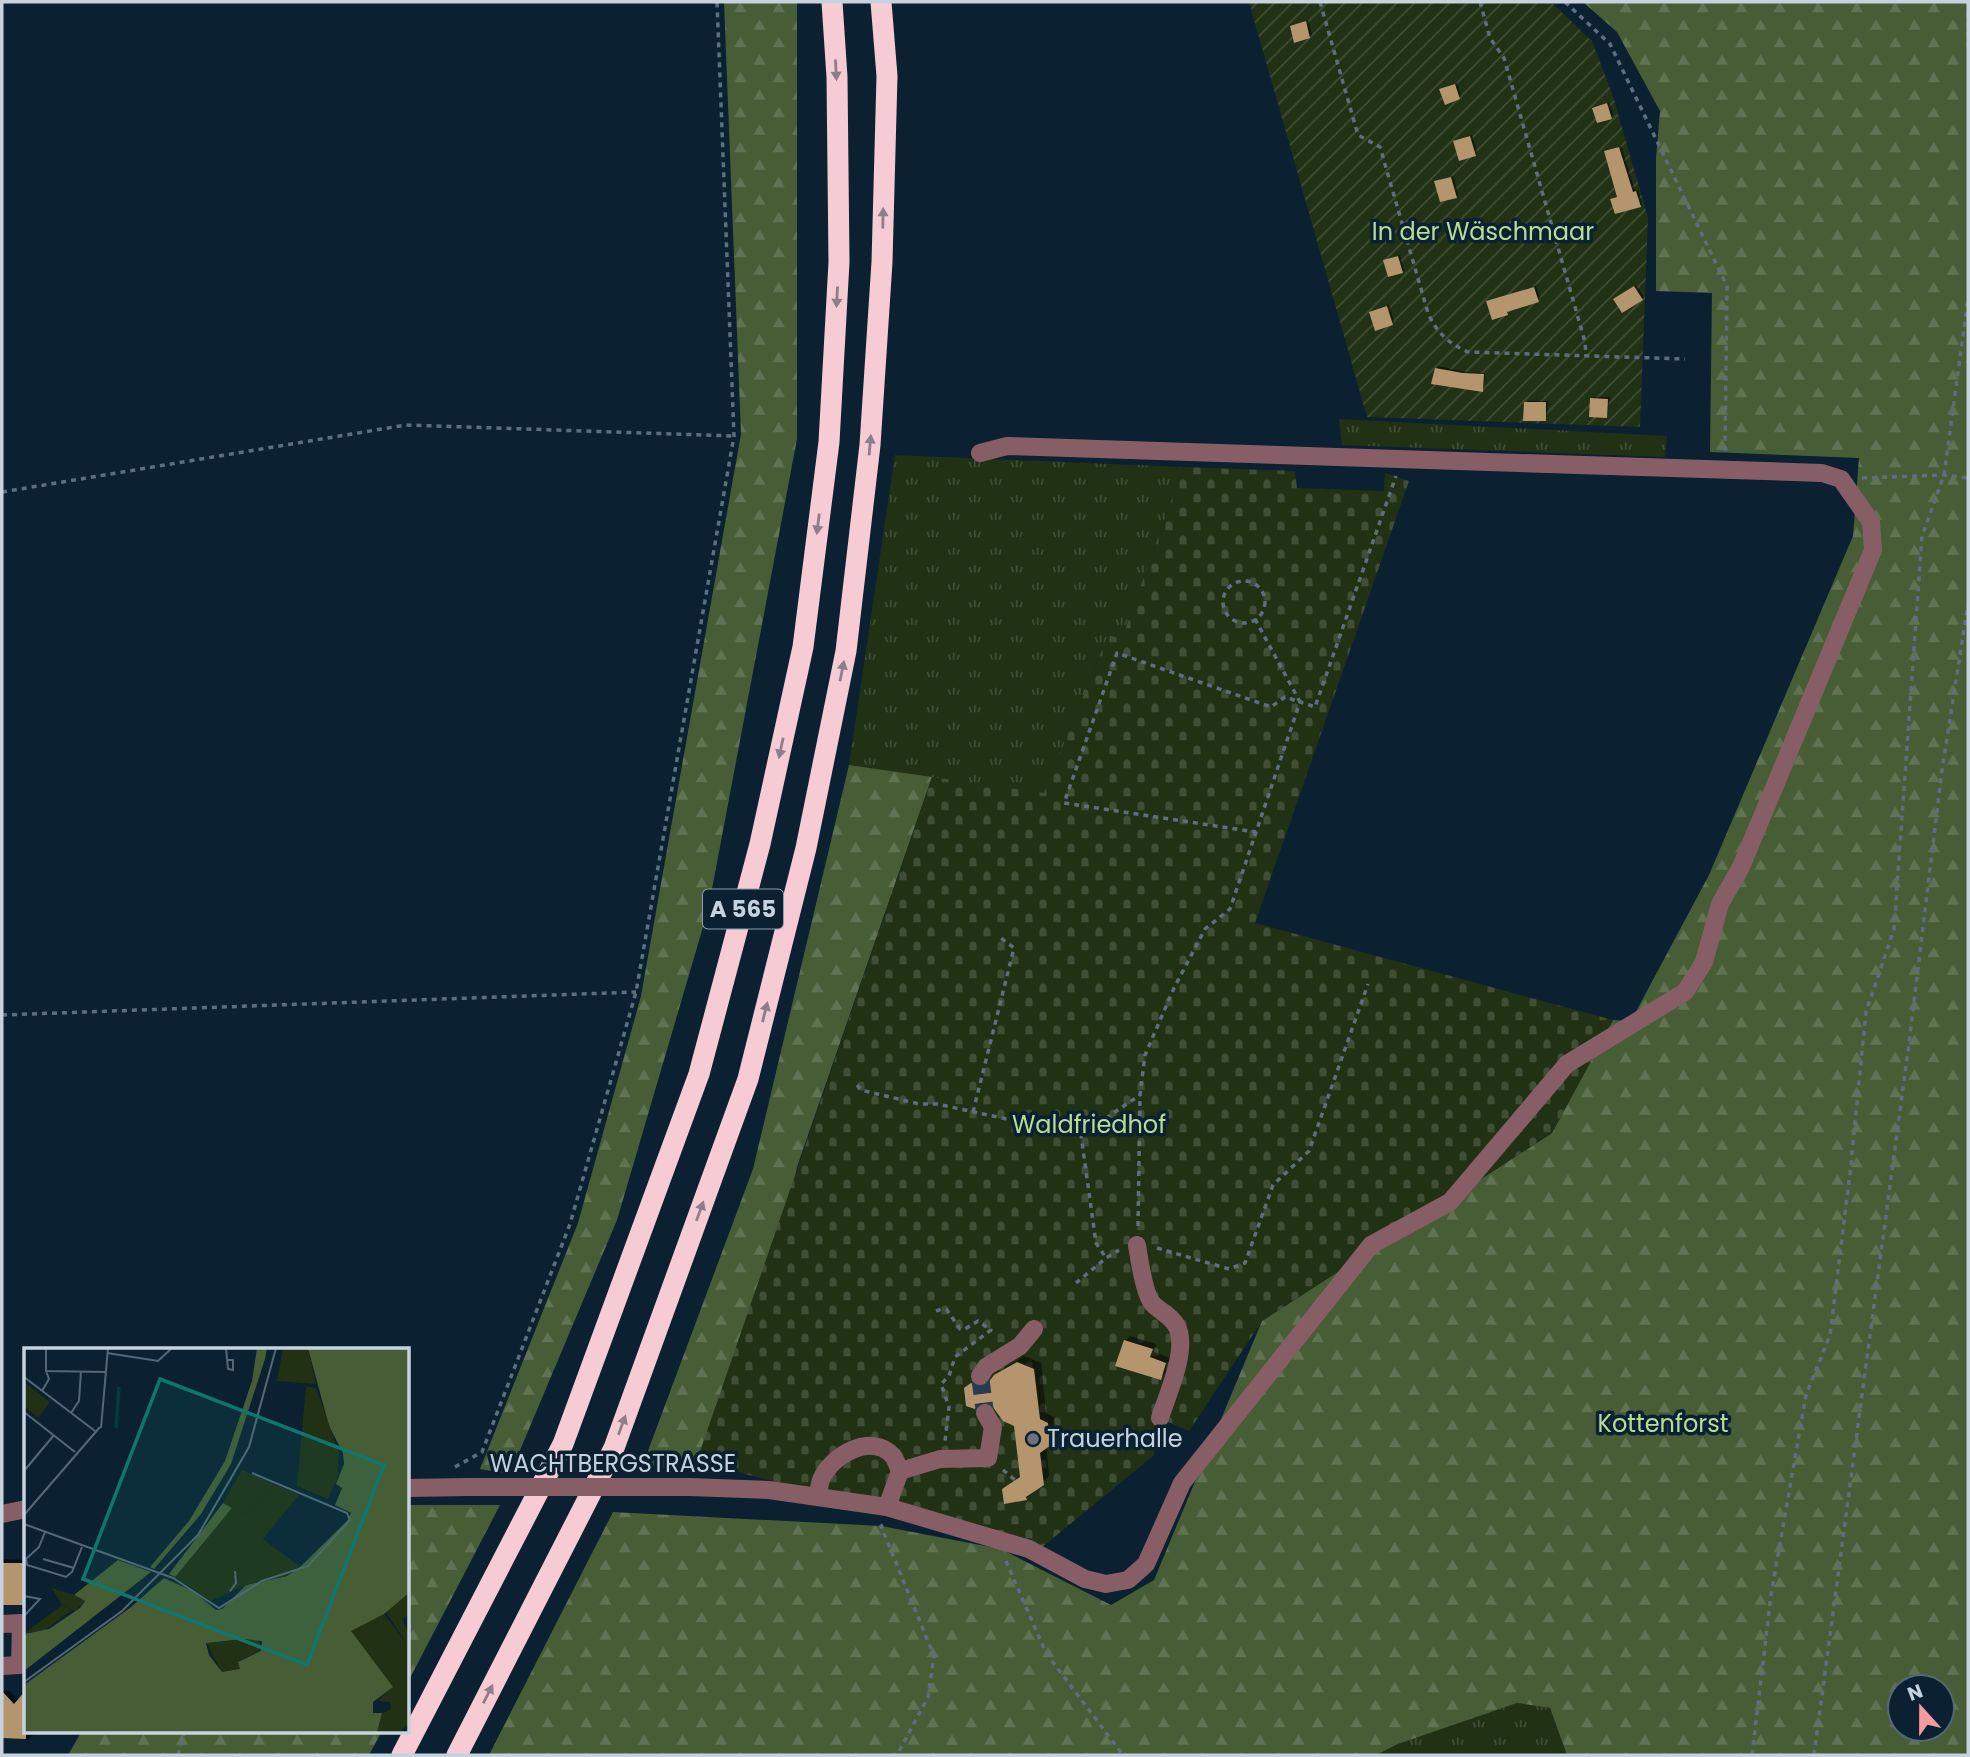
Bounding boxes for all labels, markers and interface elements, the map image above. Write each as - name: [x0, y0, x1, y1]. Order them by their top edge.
- one-way arrow: [831, 59, 842, 81]
- one-way arrow: [878, 207, 889, 229]
- park label: In der Wäschmaar: [1372, 215, 1594, 248]
- one-way arrow: [832, 286, 843, 308]
- one-way arrow: [865, 434, 876, 456]
- one-way arrow: [813, 513, 824, 535]
- one-way arrow: [836, 660, 847, 682]
- one-way arrow: [775, 737, 786, 759]
- road number: A 565: [703, 890, 783, 928]
- one-way arrow: [760, 1001, 771, 1023]
- park label: Waldfriedhof: [1012, 1108, 1166, 1141]
- one-way arrow: [695, 1201, 706, 1222]
- inset map: [24, 1348, 410, 1732]
- park label: Kottenforst: [1598, 1407, 1728, 1440]
- one-way arrow: [617, 1415, 628, 1436]
- place label: Trauerhalle: [1047, 1422, 1183, 1455]
- marker: Trauerhalle: [1025, 1431, 1041, 1447]
- street label: WACHTBERGSTRASSE: [490, 1447, 736, 1480]
- north arrow: [1886, 1673, 1956, 1743]
- text: N: [1904, 1677, 1927, 1708]
- one-way arrow: [482, 1684, 494, 1704]

